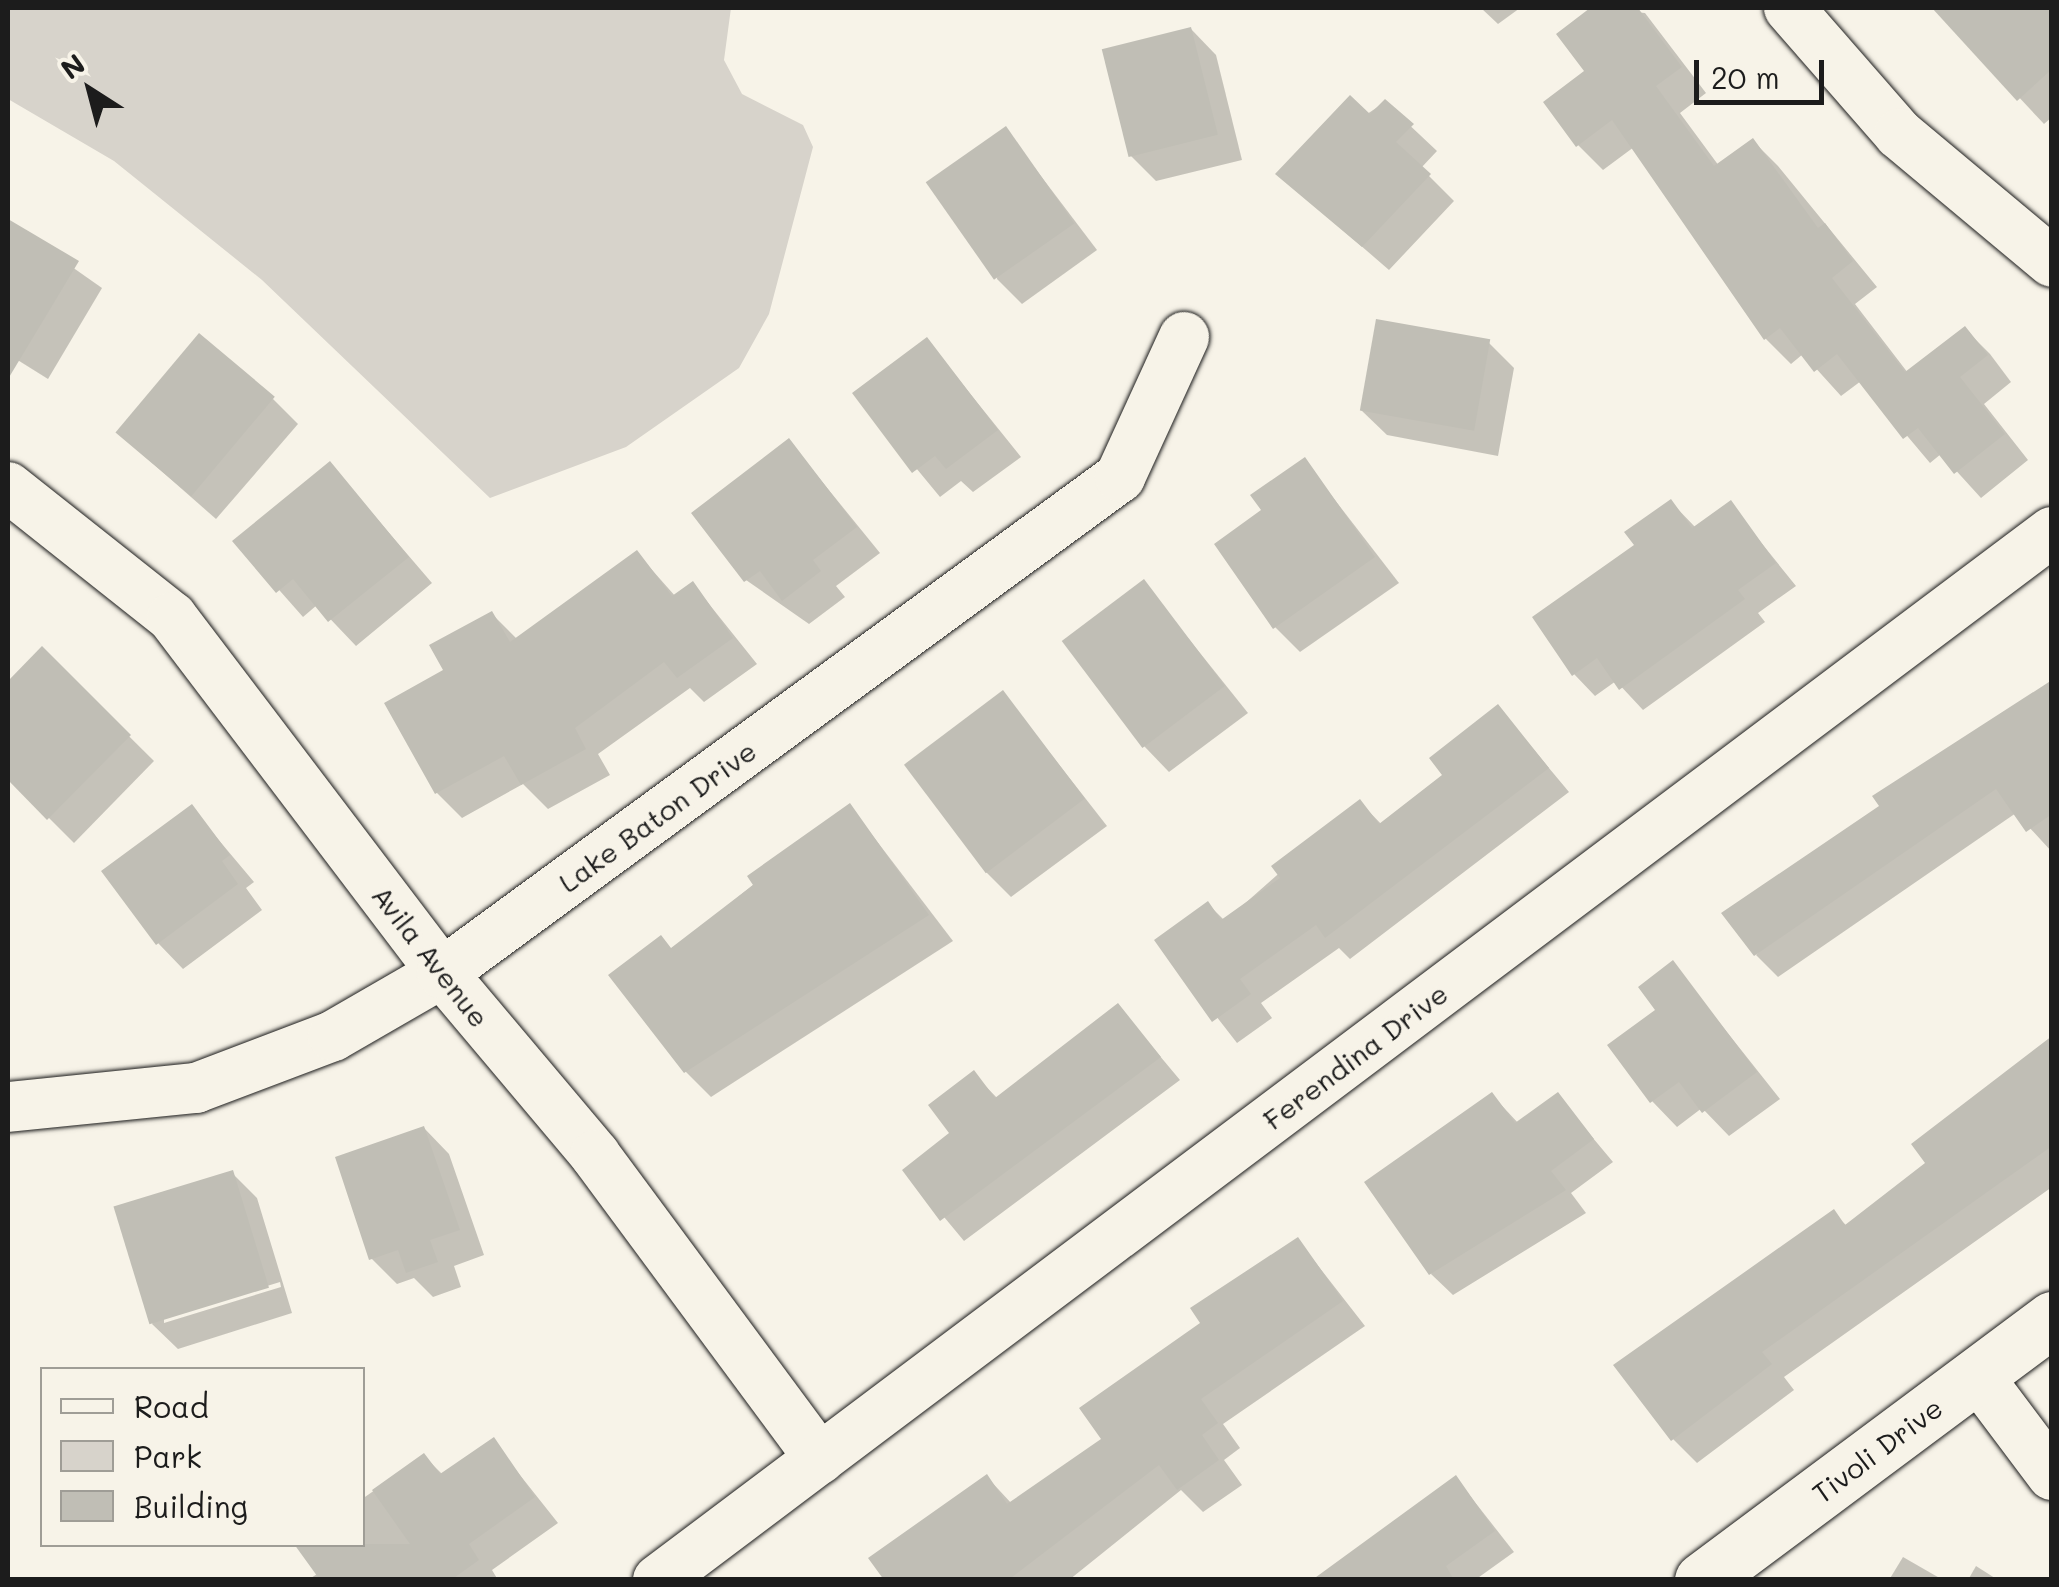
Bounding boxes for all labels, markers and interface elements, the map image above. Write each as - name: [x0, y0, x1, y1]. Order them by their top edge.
- north arrow: [40, 40, 140, 140]
- scale bar: [1699, 40, 1829, 102]
- text: N: [53, 45, 92, 87]
- text: 20 m: [1711, 57, 1780, 97]
- street label: Lake Baton Drive: [552, 733, 762, 899]
- street label: Avila Avenue: [365, 879, 497, 1033]
- street label: Ferendina Drive: [1256, 976, 1454, 1136]
- legend: [40, 1367, 365, 1547]
- text: Road: [134, 1386, 209, 1426]
- street label: Tivoli Drive: [1805, 1390, 1949, 1510]
- text: Park: [134, 1436, 202, 1476]
- text: Building: [134, 1486, 248, 1526]

